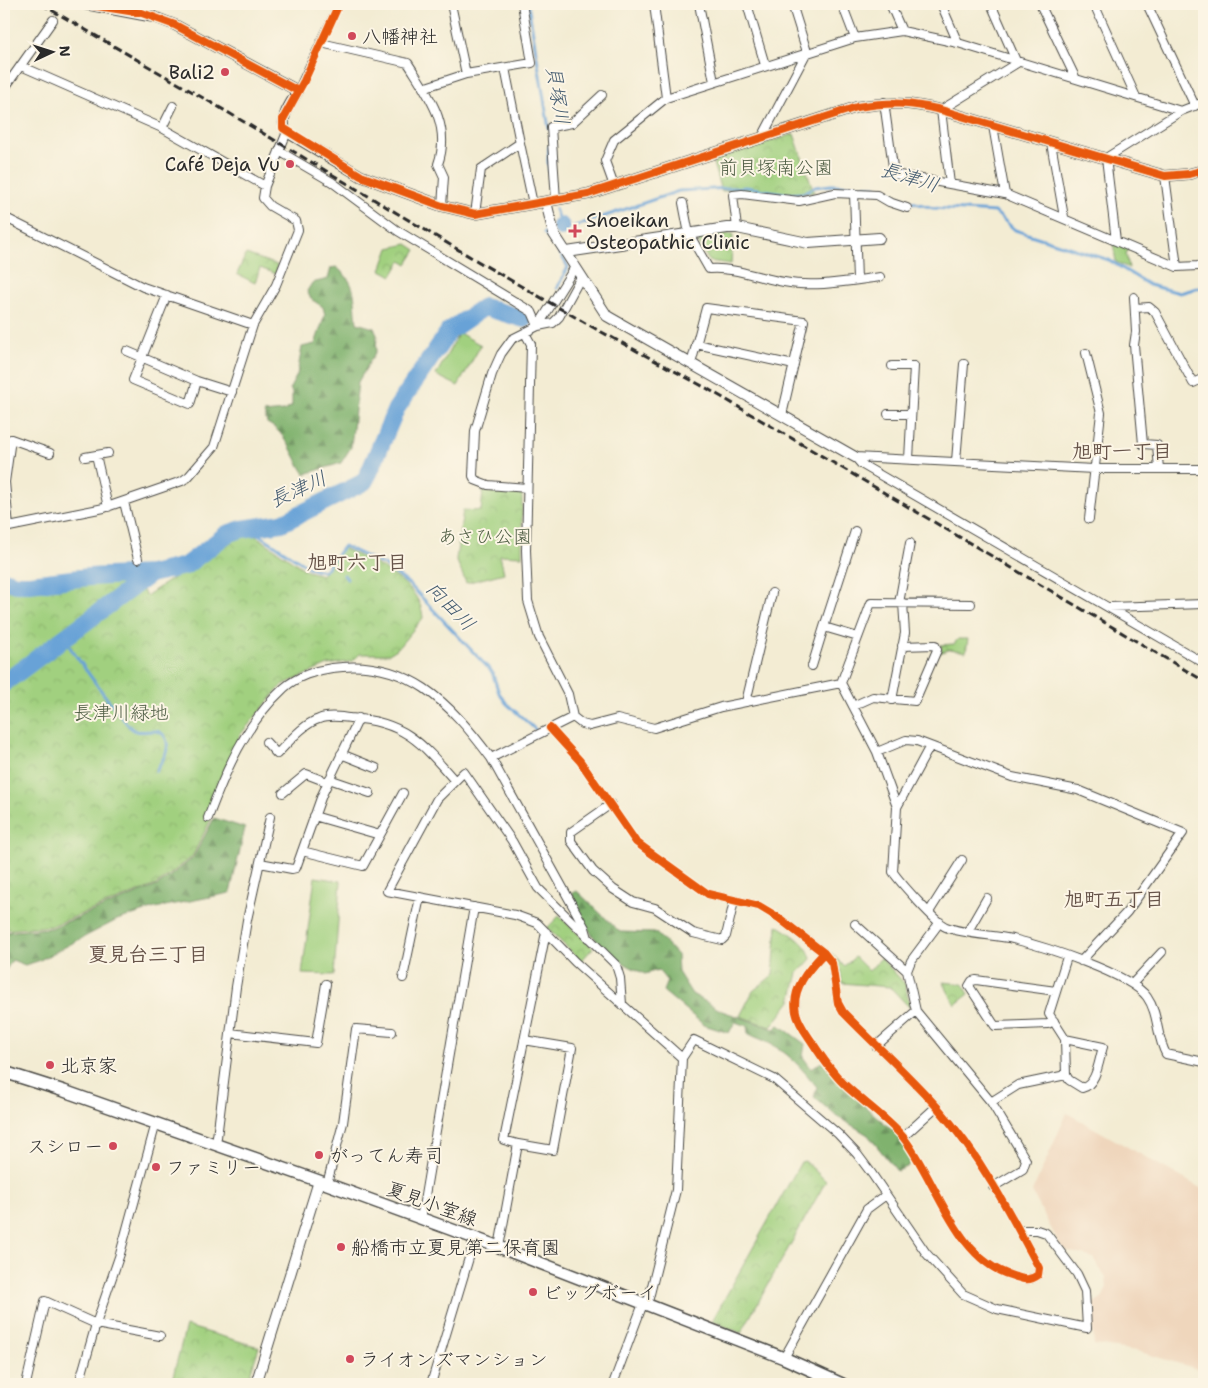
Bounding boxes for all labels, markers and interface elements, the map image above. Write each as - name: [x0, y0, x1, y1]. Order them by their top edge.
- place label: 八幡神社: [362, 24, 438, 49]
- north arrow: [28, 28, 78, 78]
- marker: 八幡神社: [346, 30, 358, 42]
- text: N: [56, 45, 74, 57]
- place label: Bali2: [169, 60, 215, 85]
- water label: 貝塚川: [540, 63, 576, 127]
- marker: Bali2: [219, 66, 231, 78]
- place label: Café Deja Vu: [165, 152, 280, 177]
- park label: 前貝塚南公園: [719, 155, 833, 180]
- water label: 長津川: [878, 156, 942, 198]
- marker: Café Deja Vu: [284, 158, 296, 170]
- place label: Shoeikan Osteopathic Clinic: [586, 208, 750, 255]
- marker: Shoeikan Osteopathic Clinic: [568, 224, 582, 238]
- district label: 旭町一丁目: [1072, 438, 1172, 464]
- water label: 長津川: [265, 465, 331, 513]
- park label: あさひ公園: [438, 524, 532, 549]
- district label: 旭町六丁目: [307, 549, 407, 575]
- water label: 向田川: [421, 575, 481, 637]
- park label: 長津川緑地: [73, 700, 169, 725]
- district label: 旭町五丁目: [1064, 886, 1164, 912]
- district label: 夏見台三丁目: [88, 941, 208, 967]
- place label: 北京家: [60, 1053, 117, 1078]
- marker: 北京家: [44, 1059, 56, 1071]
- place label: スシロー: [27, 1134, 103, 1159]
- marker: スシロー: [107, 1140, 119, 1152]
- place label: がってん寿司: [329, 1143, 443, 1168]
- marker: がってん寿司: [313, 1149, 325, 1161]
- place label: ファミリー: [166, 1155, 261, 1180]
- marker: ファミリー: [150, 1161, 162, 1173]
- street label: 夏見小室線: [383, 1176, 481, 1232]
- place label: 船橋市立夏見第二保育園: [351, 1235, 560, 1260]
- marker: 船橋市立夏見第二保育園: [335, 1241, 347, 1253]
- place label: ビッグボーイ: [543, 1280, 657, 1305]
- marker: ビッグボーイ: [527, 1286, 539, 1298]
- place label: ライオンズマンション: [360, 1347, 548, 1372]
- marker: ライオンズマンション: [344, 1353, 356, 1365]

